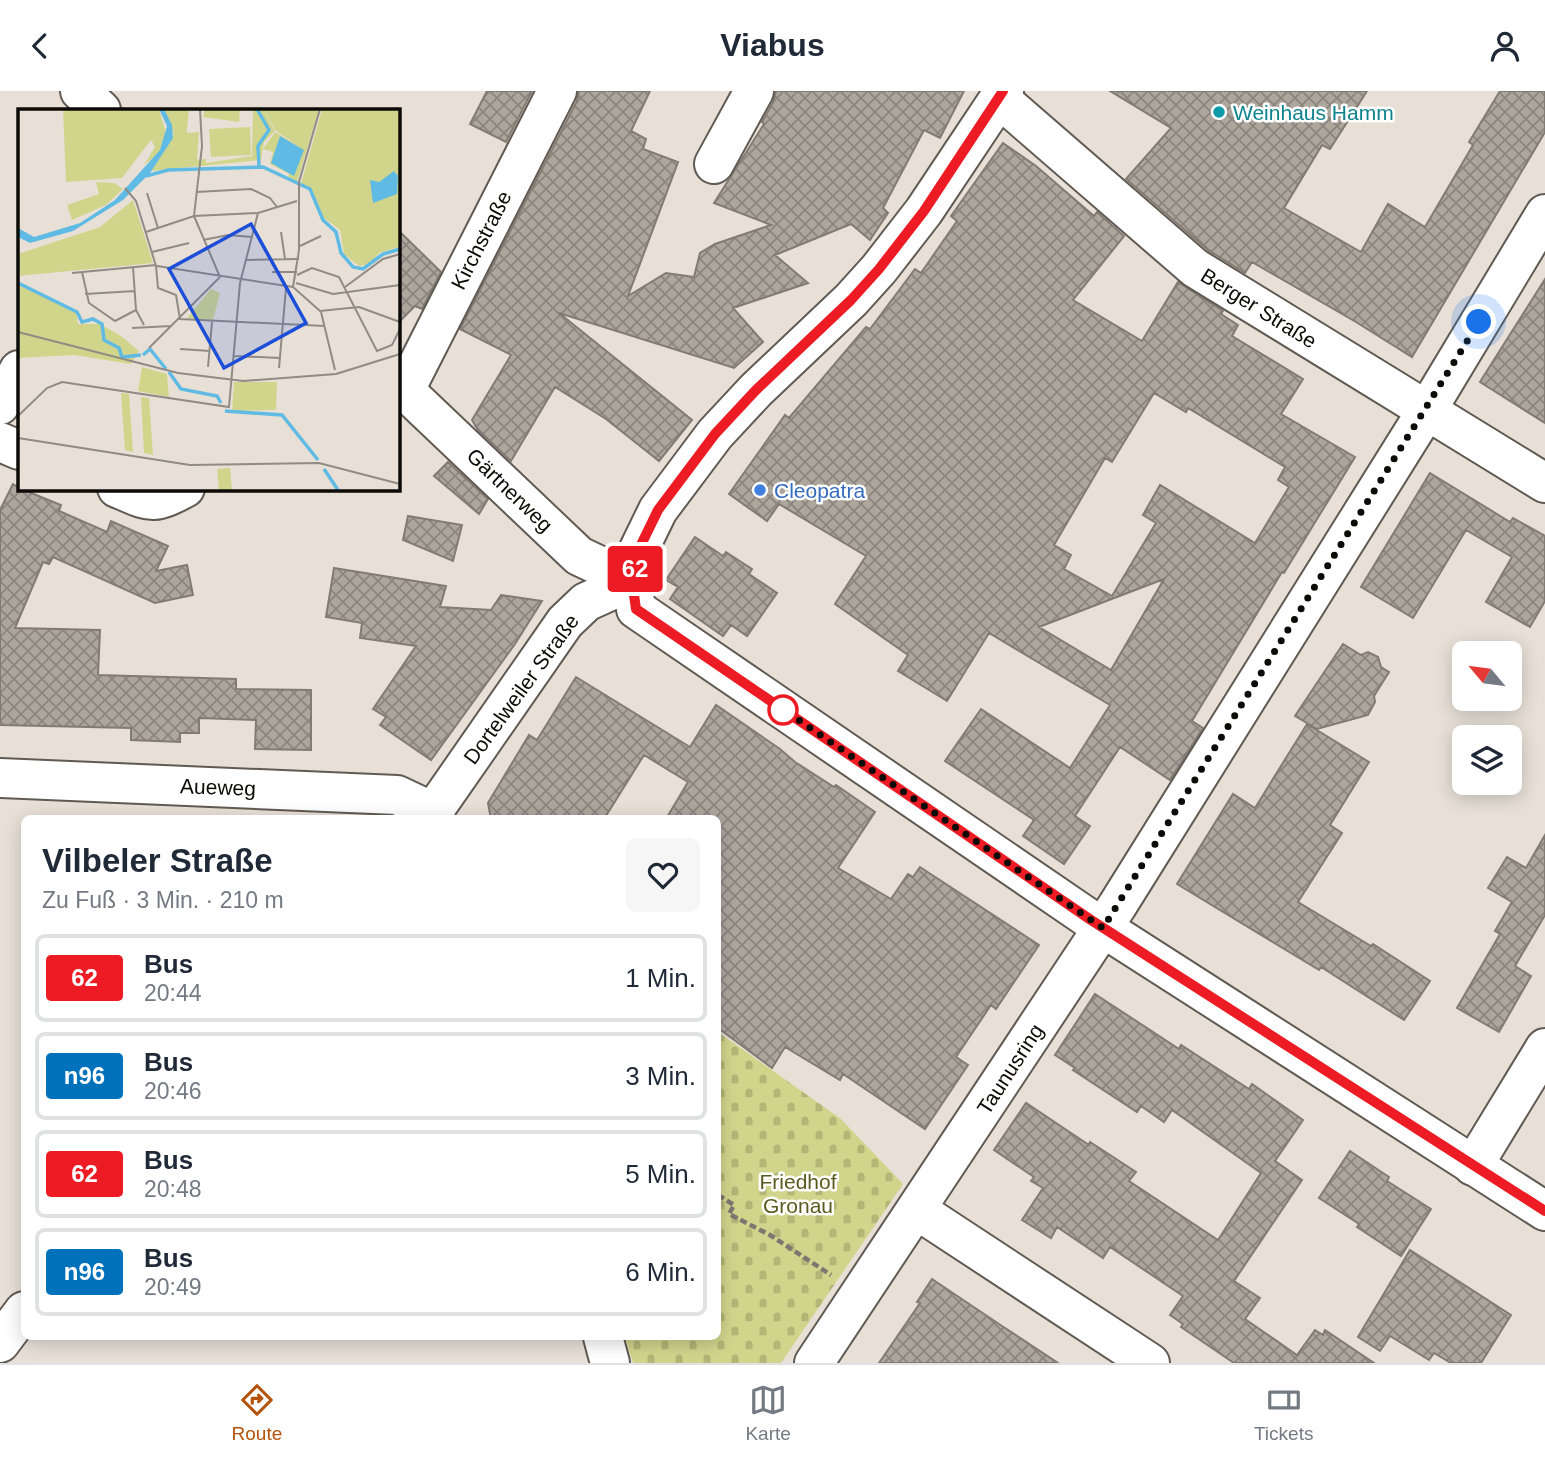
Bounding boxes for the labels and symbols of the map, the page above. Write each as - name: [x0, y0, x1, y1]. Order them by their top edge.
- place label: Weinhaus Hamm: [1233, 101, 1394, 124]
- marker: Weinhaus Hamm: [1211, 104, 1227, 120]
- inset map: [18, 109, 399, 490]
- street label: Kirchstraße: [446, 187, 516, 293]
- street label: Berger Straße: [1197, 263, 1321, 353]
- your location: [1461, 304, 1496, 339]
- street label: Gärtnerweg: [463, 444, 557, 536]
- place label: Cleopatra: [774, 479, 865, 502]
- marker: Cleopatra: [752, 482, 768, 498]
- line badge: 62: [604, 546, 666, 592]
- street label: Dortelweiler Straße: [459, 610, 583, 768]
- north arrow: [1452, 641, 1522, 711]
- unlabelled marker: [768, 695, 798, 725]
- street label: Aueweg: [180, 774, 256, 800]
- street label: Taunusring: [972, 1020, 1048, 1118]
- park label: Friedhof Gronau: [759, 1170, 837, 1217]

